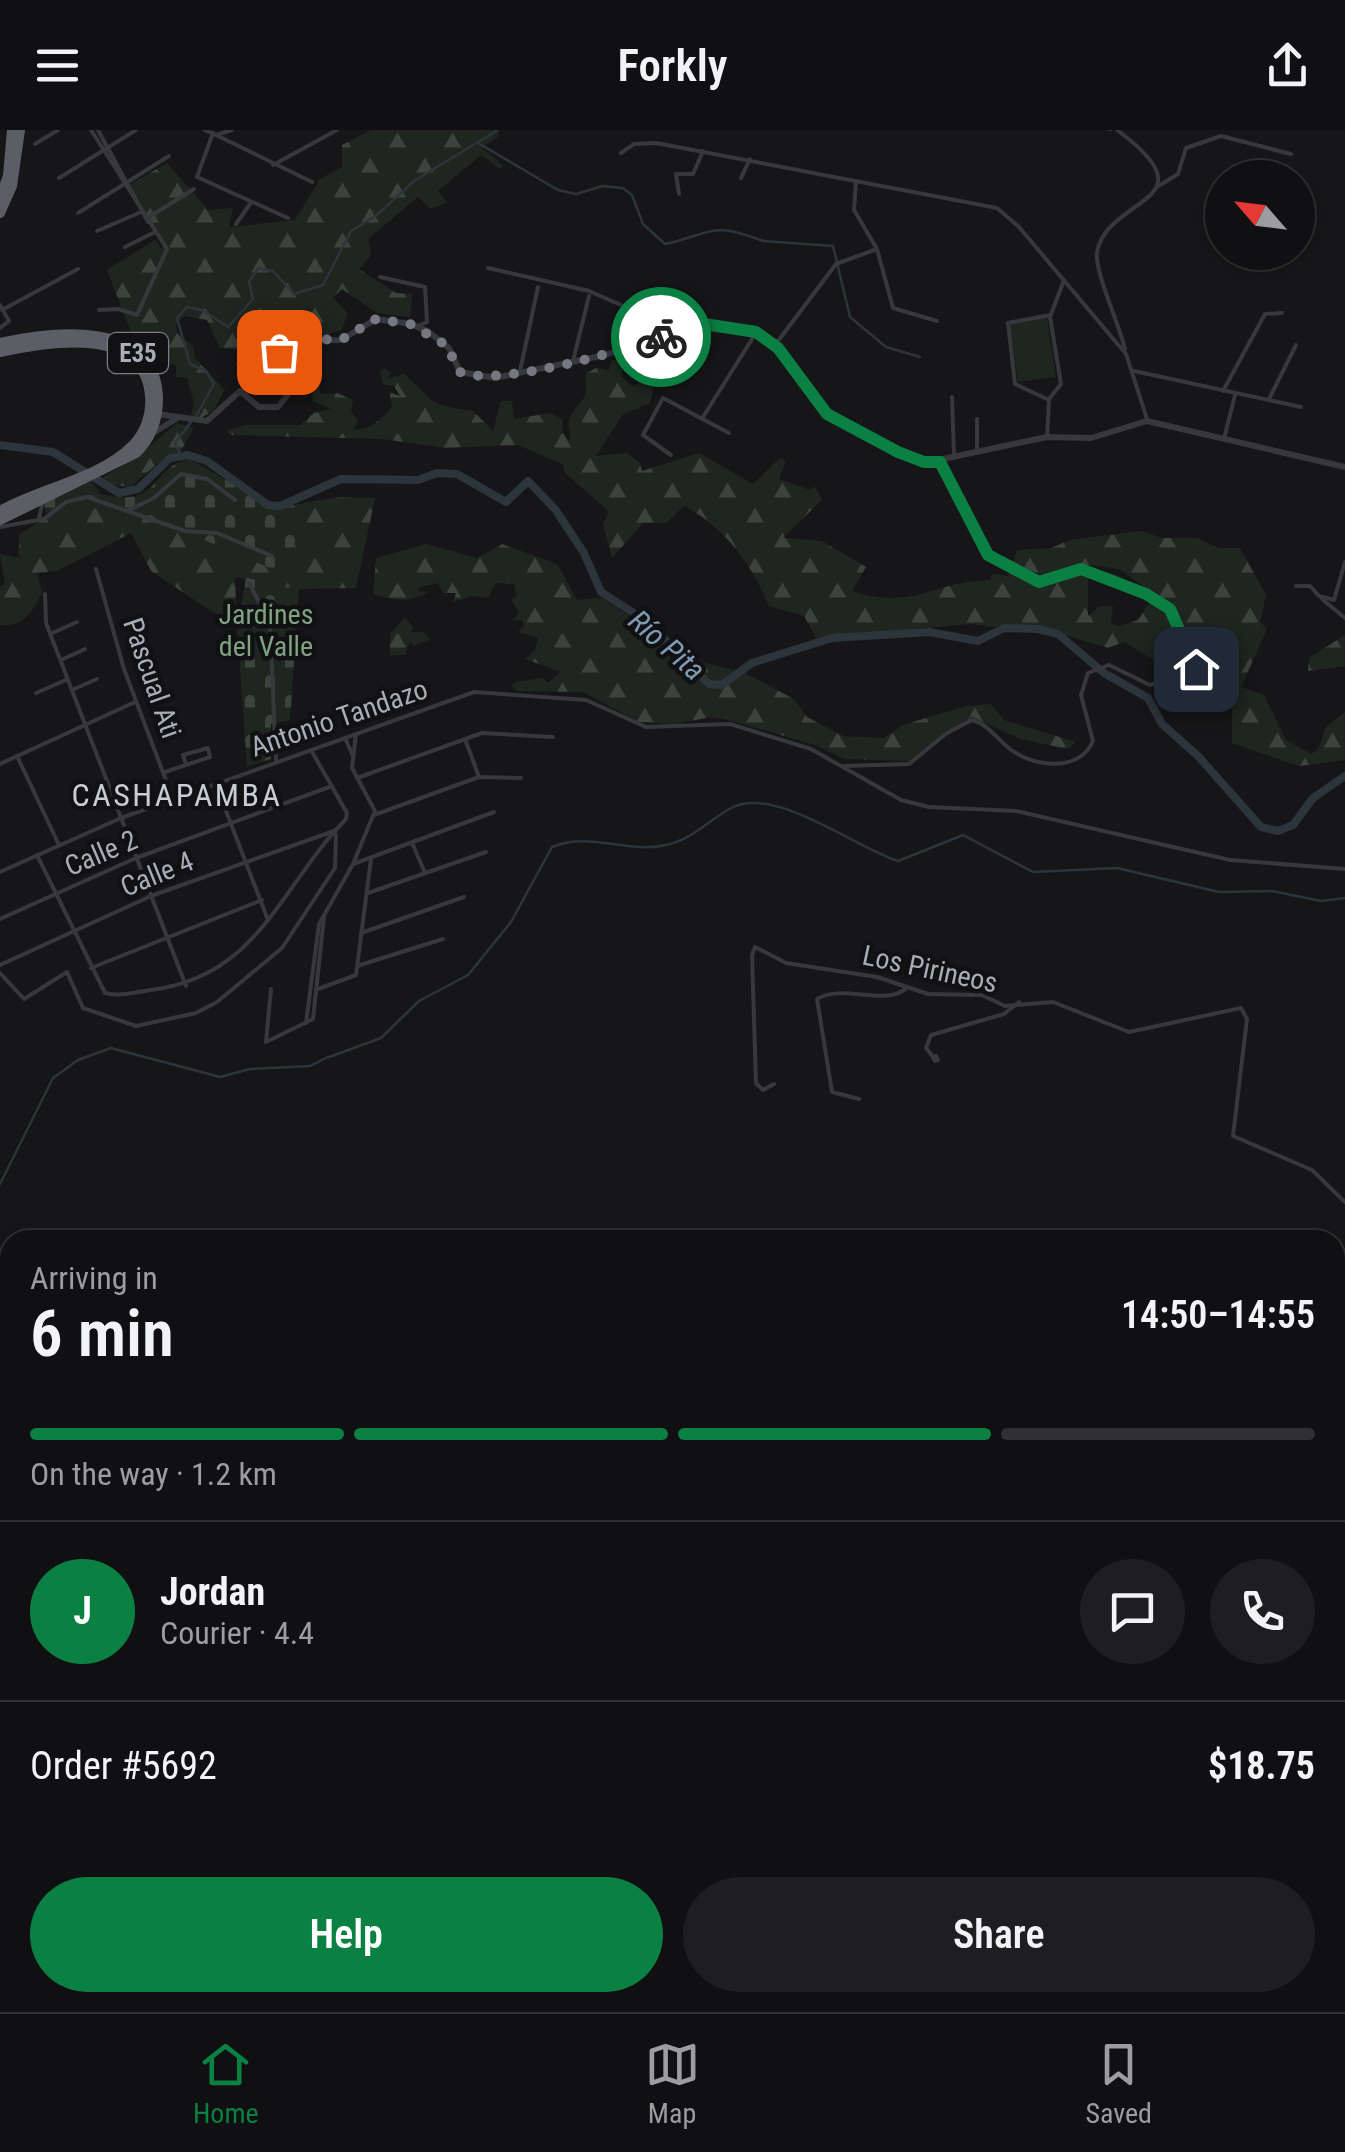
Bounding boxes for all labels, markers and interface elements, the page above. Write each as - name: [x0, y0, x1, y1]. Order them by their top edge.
- icon: menu: [30, 38, 85, 93]
- icon: share: [1260, 38, 1315, 93]
- text: Forkly: [617, 39, 728, 92]
- north arrow: [1205, 160, 1315, 270]
- map controls: [1205, 160, 1315, 270]
- courier: [611, 287, 711, 387]
- pin: [237, 310, 322, 395]
- icon: bike: [634, 310, 689, 365]
- icon: bag: [252, 325, 307, 380]
- road number: E35: [108, 333, 168, 373]
- park label: Jardines del Valle: [219, 598, 314, 663]
- water label: Río Pita: [622, 603, 712, 687]
- street label: Pascual Ati: [116, 614, 188, 742]
- pin: [1154, 627, 1239, 712]
- icon: home: [1169, 642, 1224, 697]
- street label: Antonio Tandazo: [246, 672, 432, 764]
- district label: CASHAPAMBA: [72, 776, 282, 814]
- street label: Calle 2: [60, 823, 142, 883]
- street label: Calle 4: [116, 845, 198, 903]
- street label: Los Pirineos: [860, 939, 1000, 999]
- text: Arriving in: [30, 1259, 158, 1297]
- text: 14:50–14:55: [1121, 1293, 1315, 1337]
- text: 6 min: [30, 1296, 174, 1372]
- text: On the way · 1.2 km: [30, 1455, 277, 1493]
- button: chat: [1080, 1559, 1185, 1664]
- button: phone: [1210, 1559, 1315, 1664]
- text: Jordan: [160, 1570, 265, 1614]
- text: J: [73, 1589, 92, 1633]
- text: Courier · 4.4: [160, 1614, 314, 1652]
- text: Order #5692: [30, 1744, 217, 1788]
- text: $18.75: [1208, 1744, 1315, 1788]
- button: Help: [30, 1877, 663, 1992]
- button: Share: [683, 1877, 1315, 1992]
- tab: Home: [193, 2037, 259, 2130]
- tab: Map: [645, 2037, 700, 2130]
- tab: Saved: [1085, 2037, 1152, 2130]

